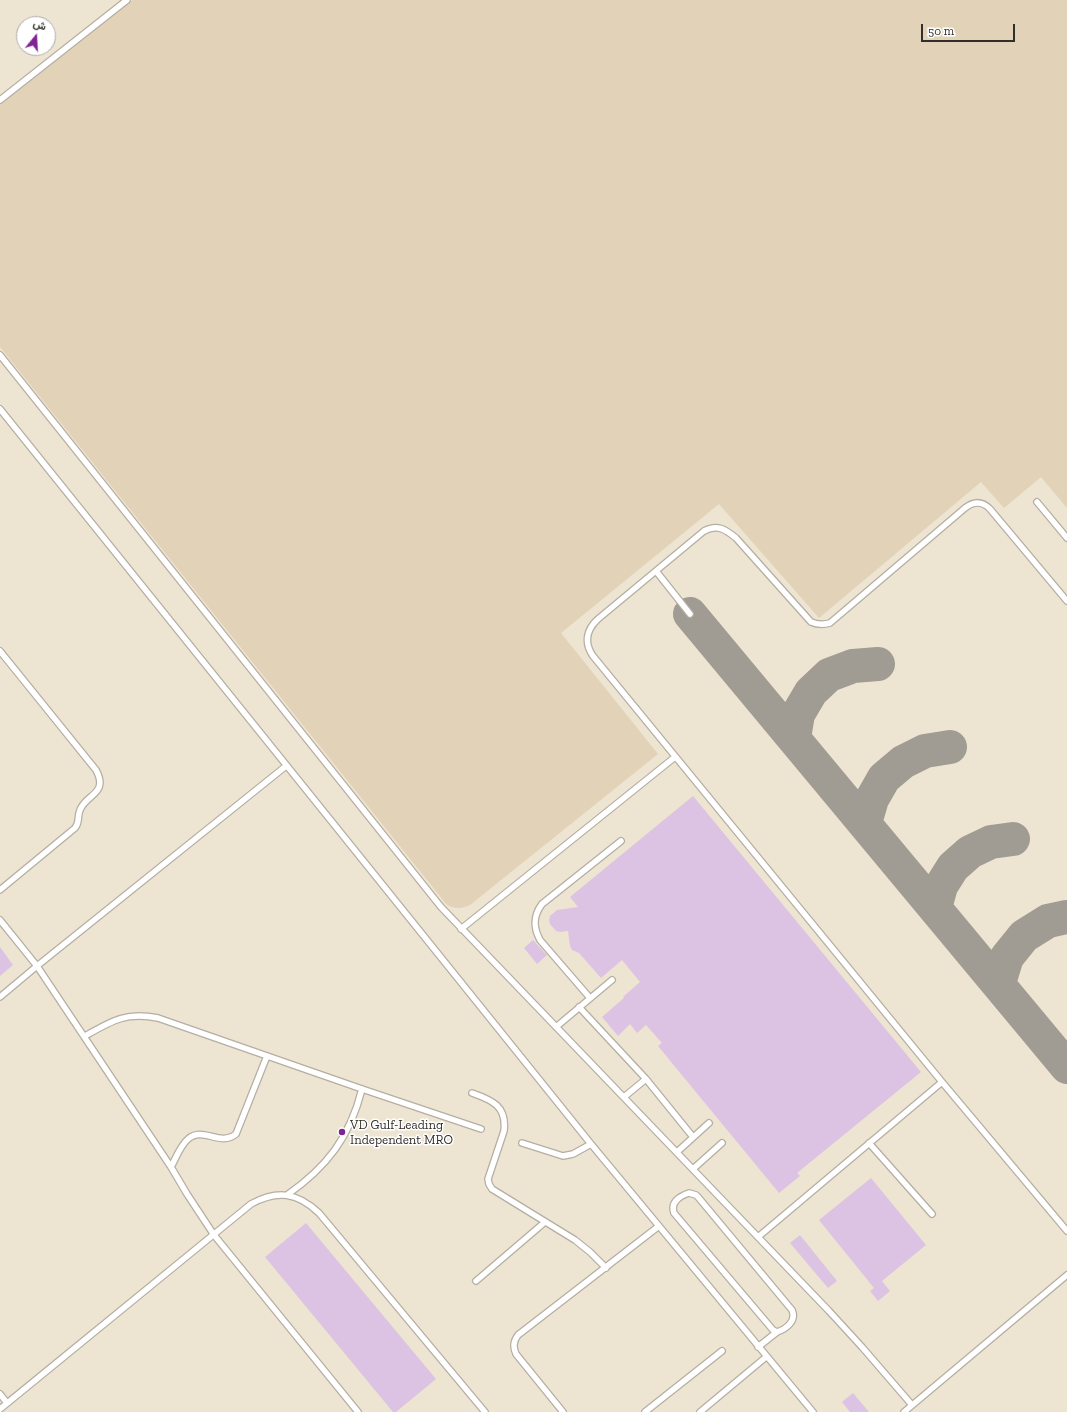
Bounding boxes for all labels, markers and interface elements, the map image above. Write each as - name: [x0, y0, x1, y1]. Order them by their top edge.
- north arrow: [16, 16, 56, 56]
- scale bar: [923, 16, 1017, 42]
- text: ش: [31, 17, 48, 33]
- text: 50 m: [928, 24, 954, 38]
- place label: VD Gulf-Leading Independent MRO: [350, 1117, 453, 1148]
- marker: VD Gulf-Leading Independent MRO: [337, 1127, 347, 1137]

